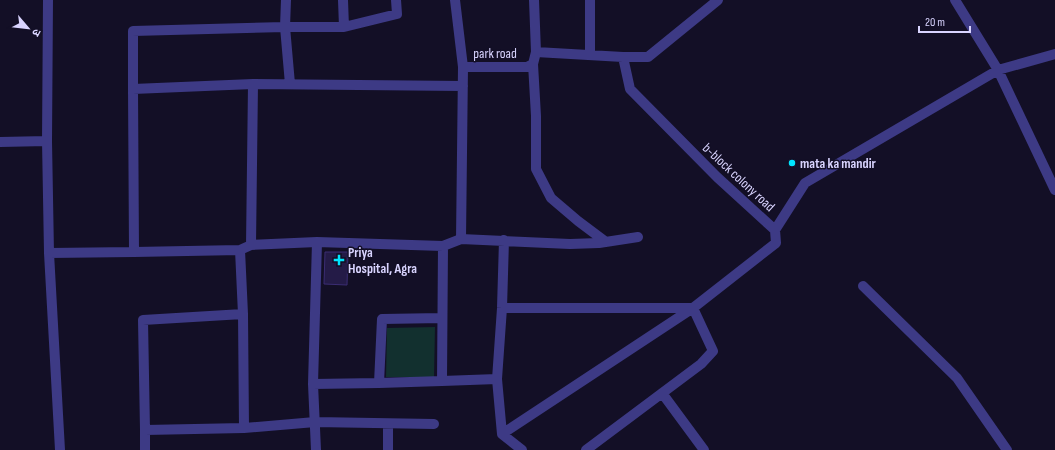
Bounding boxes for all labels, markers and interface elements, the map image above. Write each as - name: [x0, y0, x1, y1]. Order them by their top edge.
- north arrow: [8, 8, 48, 48]
- scale bar: [919, 8, 970, 34]
- text: 20 m: [925, 15, 945, 30]
- text: उ: [29, 27, 44, 39]
- street label: park road: [473, 45, 517, 62]
- street label: b-block colony road: [699, 140, 778, 215]
- place label: mata ka mandir: [800, 155, 876, 172]
- marker: mata ka mandir: [787, 158, 797, 168]
- place label: Priya Hospital, Agra: [348, 244, 417, 277]
- marker: Priya Hospital, Agra: [333, 254, 345, 266]

